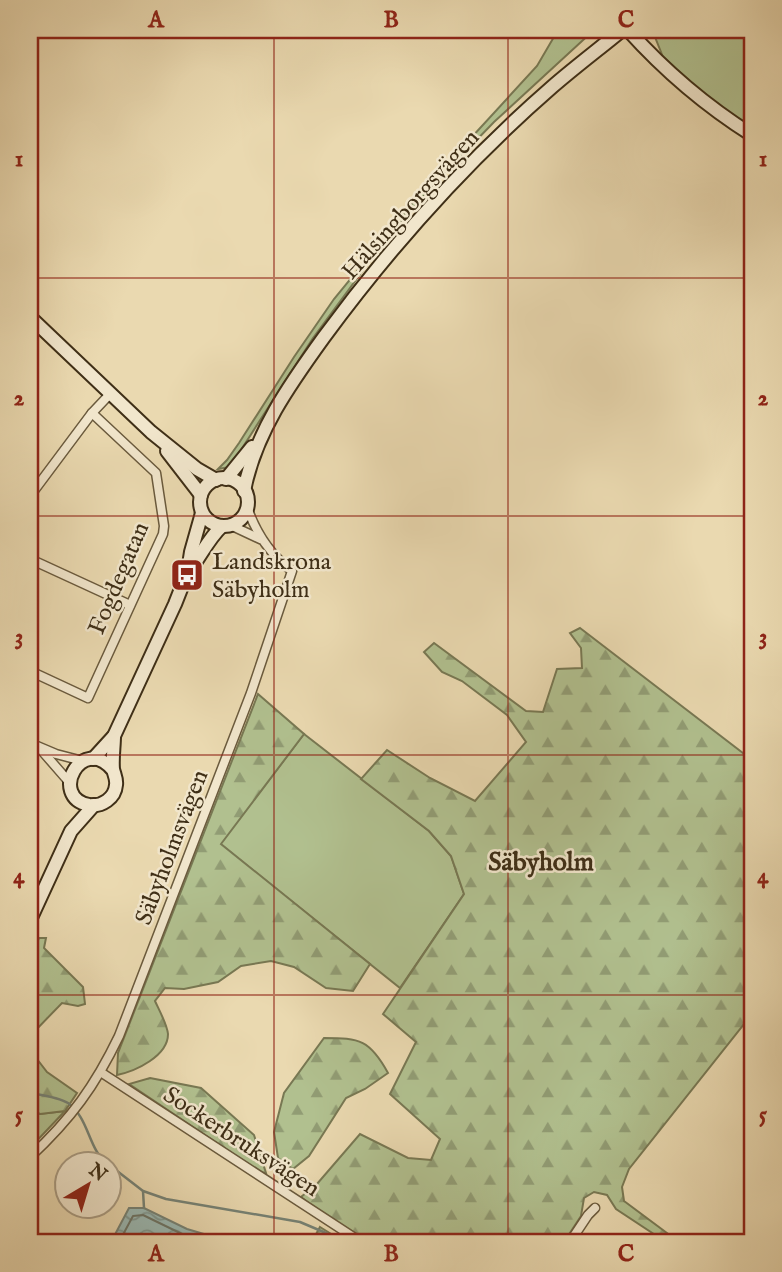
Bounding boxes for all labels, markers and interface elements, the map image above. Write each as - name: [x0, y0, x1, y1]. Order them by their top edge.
- text: A: [147, 6, 165, 35]
- text: B: [383, 6, 399, 35]
- text: C: [618, 6, 635, 35]
- street label: Hälsingborgsvägen: [335, 123, 487, 287]
- text: 1: [15, 145, 23, 174]
- text: 1: [759, 145, 767, 174]
- text: 2: [14, 384, 25, 413]
- text: 2: [758, 384, 769, 413]
- street label: Fogdegatan: [82, 517, 157, 640]
- place label: Landskrona Säbyholm: [212, 547, 332, 606]
- bus stop icon: Landskrona Säbyholm: [168, 556, 206, 594]
- text: 3: [15, 623, 23, 652]
- text: 3: [759, 623, 767, 652]
- street label: Säbyholmsvägen: [129, 765, 216, 929]
- district label: Säbyholm: [488, 846, 594, 879]
- text: 4: [13, 862, 25, 891]
- text: 4: [757, 862, 769, 891]
- street label: Sockerbruksvägen: [157, 1080, 326, 1205]
- text: 5: [15, 1101, 24, 1130]
- text: 5: [759, 1101, 768, 1130]
- north arrow: [52, 1150, 122, 1220]
- text: N: [83, 1158, 112, 1188]
- text: A: [147, 1240, 165, 1269]
- text: B: [383, 1240, 399, 1269]
- text: C: [618, 1240, 635, 1269]

